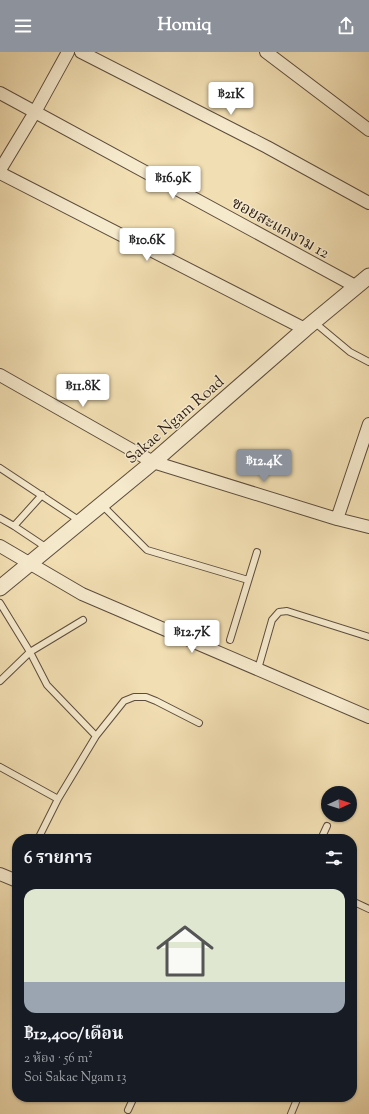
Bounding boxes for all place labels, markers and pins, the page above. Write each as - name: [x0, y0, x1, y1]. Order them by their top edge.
- pin: ฿21K: [207, 82, 255, 116]
- pin: ฿16.9K: [140, 166, 206, 200]
- pin: ฿10.6K: [114, 228, 180, 262]
- pin: ฿11.8K: [50, 374, 116, 408]
- pin: ฿12.4K: [231, 449, 297, 483]
- pin: ฿12.7K: [159, 620, 225, 654]

